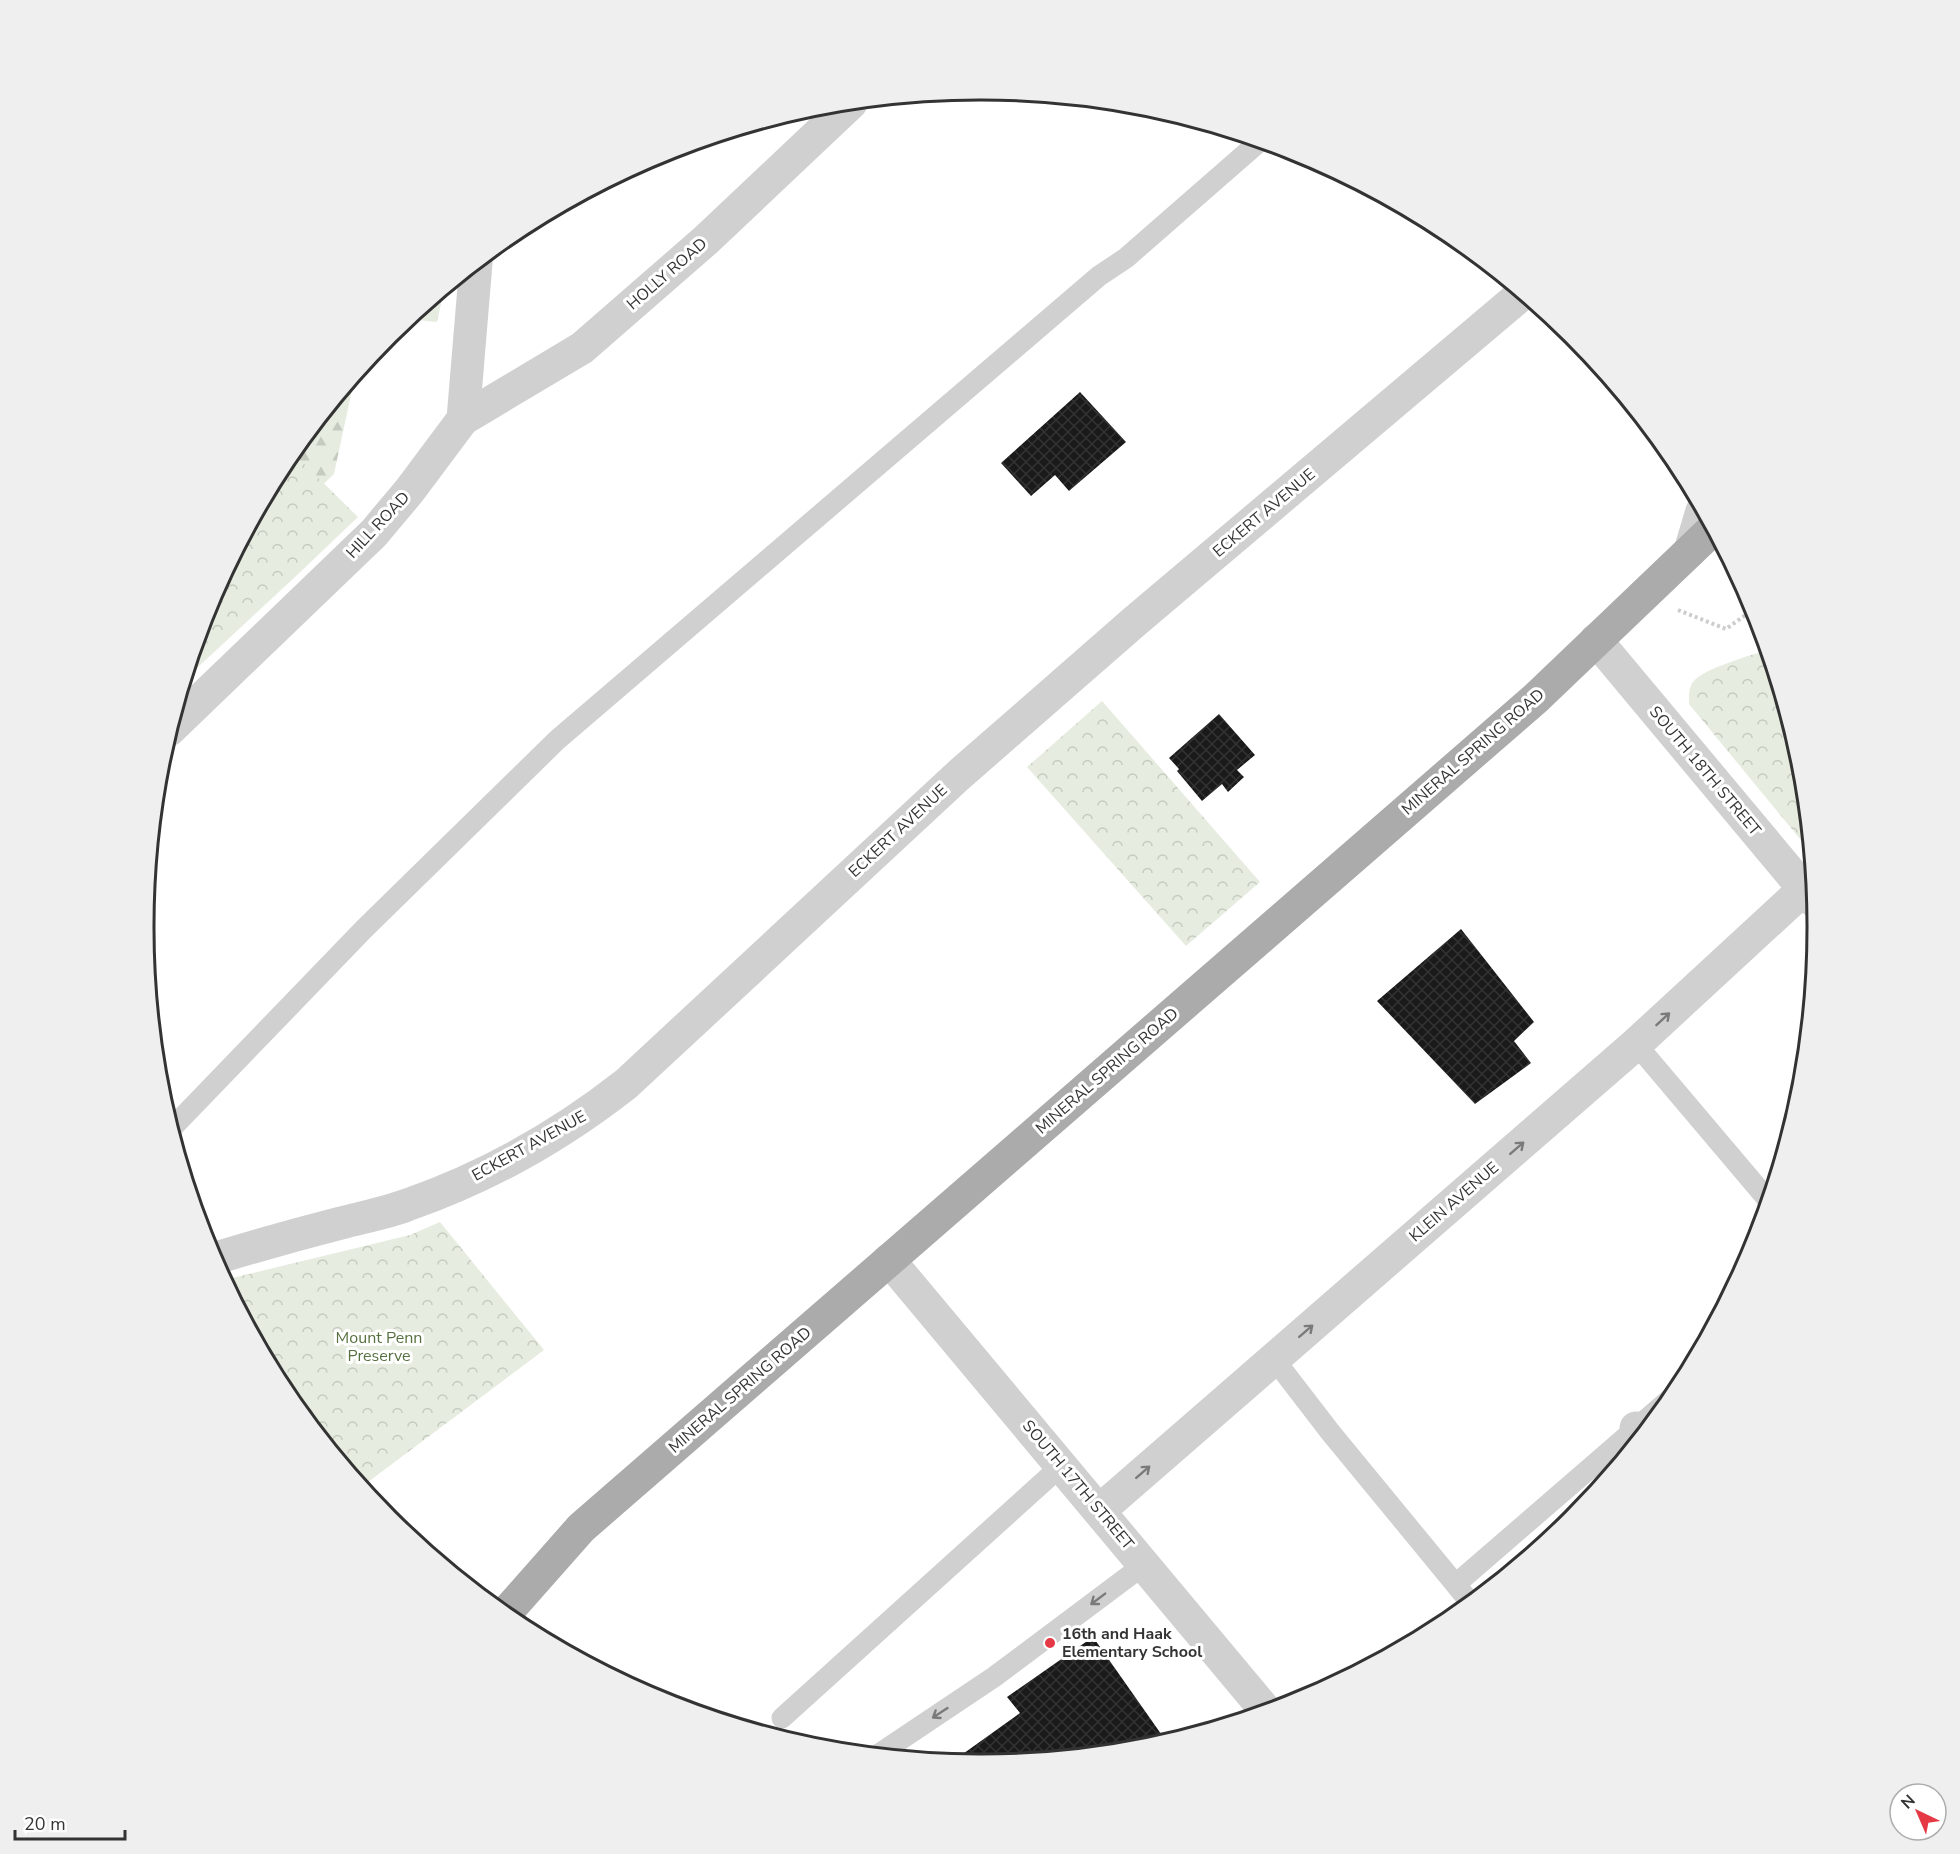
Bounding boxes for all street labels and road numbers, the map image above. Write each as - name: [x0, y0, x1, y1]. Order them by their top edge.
- street label: HOLLY ROAD: [622, 233, 712, 315]
- street label: ECKERT AVENUE: [1208, 464, 1320, 562]
- street label: HILL ROAD: [341, 487, 415, 563]
- street label: MINERAL SPRING ROAD: [1397, 684, 1549, 820]
- street label: SOUTH 18TH STREET: [1644, 702, 1766, 841]
- street label: ECKERT AVENUE: [844, 779, 952, 883]
- street label: MINERAL SPRING ROAD: [1031, 1003, 1183, 1139]
- street label: ECKERT AVENUE: [468, 1105, 590, 1187]
- street label: KLEIN AVENUE: [1405, 1157, 1503, 1247]
- street label: MINERAL SPRING ROAD: [664, 1322, 816, 1458]
- street label: SOUTH 17TH STREET: [1017, 1416, 1139, 1555]

